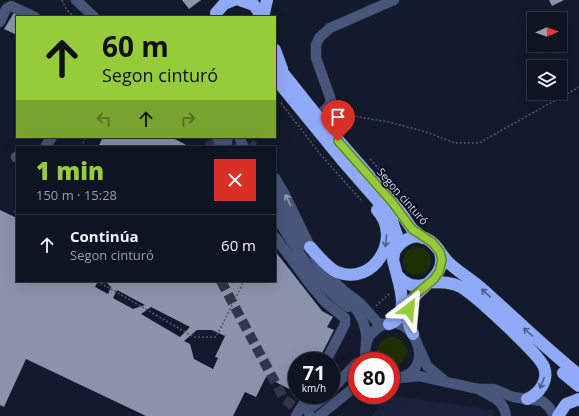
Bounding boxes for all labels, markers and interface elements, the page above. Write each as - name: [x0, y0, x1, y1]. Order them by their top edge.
- north arrow: [527, 12, 567, 52]
- map controls: [527, 12, 567, 100]
- text: 60 m: [102, 27, 169, 65]
- icon: ahead: [36, 32, 88, 84]
- button: layers: [527, 60, 567, 100]
- text: Segon cinturó: [102, 63, 218, 87]
- pin: [321, 100, 355, 141]
- icon: arrive: [327, 106, 349, 128]
- icon: left: [93, 108, 115, 130]
- icon: ahead: [135, 108, 157, 130]
- icon: right: [177, 108, 199, 130]
- text: 1 min: [36, 154, 104, 187]
- button: close: [214, 159, 256, 201]
- street label: Segon cinturó: [374, 164, 432, 228]
- text: 150 m · 15:28: [36, 186, 117, 204]
- one-way arrow: [284, 194, 291, 206]
- text: Continúa: [70, 226, 139, 246]
- icon: ahead: [36, 234, 58, 256]
- one-way arrow: [382, 234, 390, 247]
- text: 60 m: [221, 235, 256, 255]
- text: Segon cinturó: [70, 246, 154, 264]
- position arrow: [388, 288, 430, 330]
- one-way arrow: [481, 288, 491, 298]
- one-way arrow: [523, 327, 533, 336]
- speed limit sign: 80: [348, 352, 400, 404]
- text: 71: [303, 359, 325, 386]
- one-way arrow: [538, 376, 546, 388]
- text: km/h: [302, 381, 326, 395]

